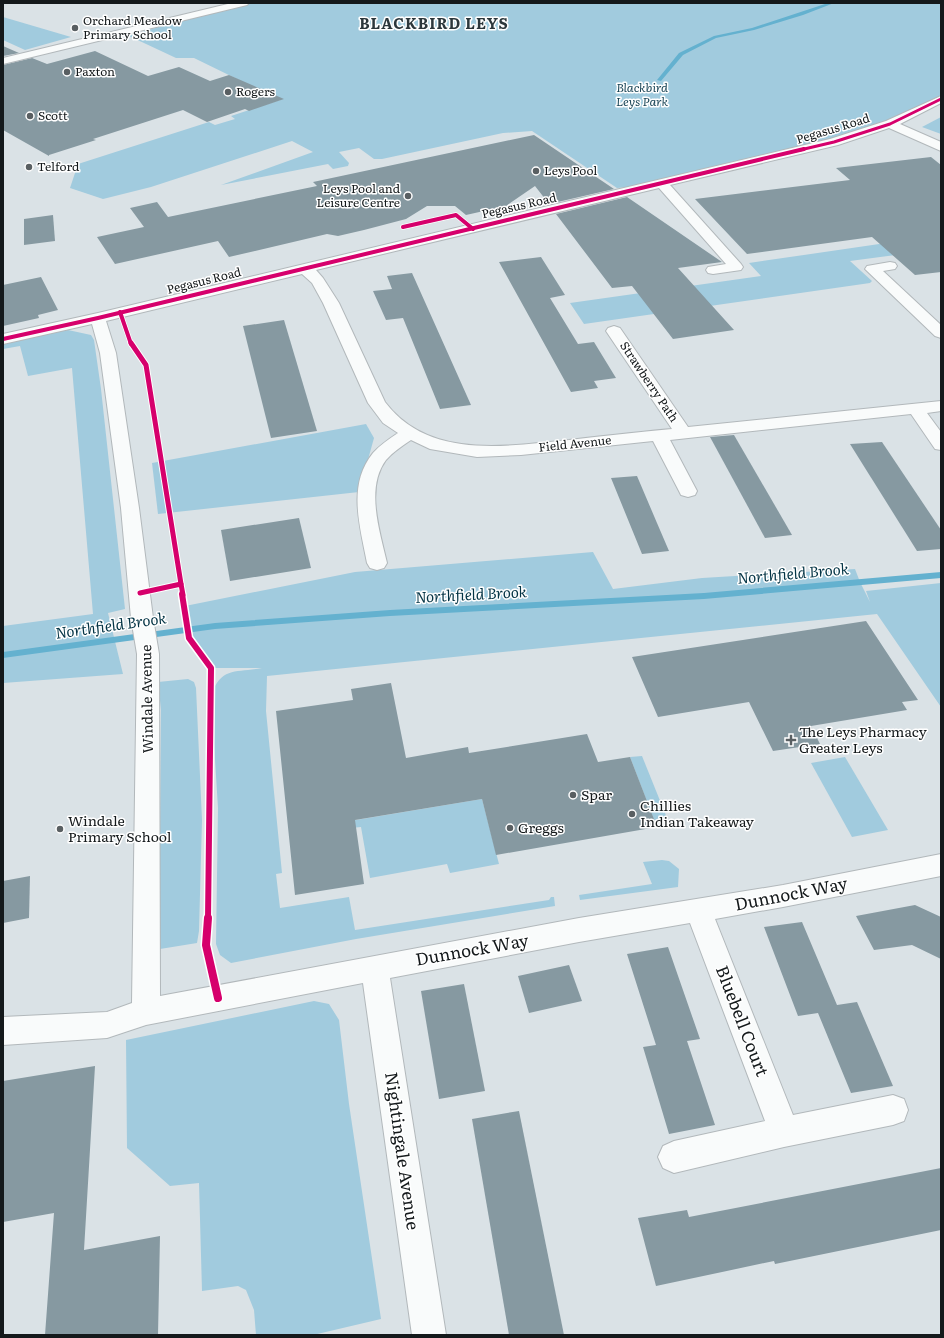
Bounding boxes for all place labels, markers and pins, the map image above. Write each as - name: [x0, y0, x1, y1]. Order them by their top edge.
- place label: Orchard Meadow Primary School: [83, 11, 183, 43]
- marker: Orchard Meadow Primary School: [70, 23, 80, 33]
- place label: Paxton: [75, 62, 115, 80]
- marker: Paxton: [62, 67, 72, 77]
- place label: Rogers: [236, 82, 276, 100]
- marker: Rogers: [223, 87, 233, 97]
- place label: Scott: [38, 106, 68, 124]
- marker: Scott: [25, 111, 35, 121]
- place label: Telford: [37, 157, 80, 175]
- place label: Leys Pool: [544, 161, 597, 179]
- marker: Telford: [24, 162, 34, 172]
- marker: Leys Pool: [531, 166, 541, 176]
- place label: Leys Pool and Leisure Centre: [317, 179, 401, 211]
- marker: Leys Pool and Leisure Centre: [403, 191, 413, 201]
- place label: The Leys Pharmacy Greater Leys: [799, 721, 928, 757]
- marker: The Leys Pharmacy Greater Leys: [786, 735, 796, 745]
- place label: Spar: [581, 784, 612, 804]
- marker: Spar: [568, 790, 578, 800]
- place label: Chillies Indian Takeaway: [640, 795, 755, 831]
- marker: Chillies Indian Takeaway: [627, 809, 637, 819]
- place label: Windale Primary School: [68, 810, 172, 846]
- place label: Greggs: [518, 817, 564, 837]
- marker: Greggs: [505, 823, 515, 833]
- marker: Windale Primary School: [55, 824, 65, 834]

